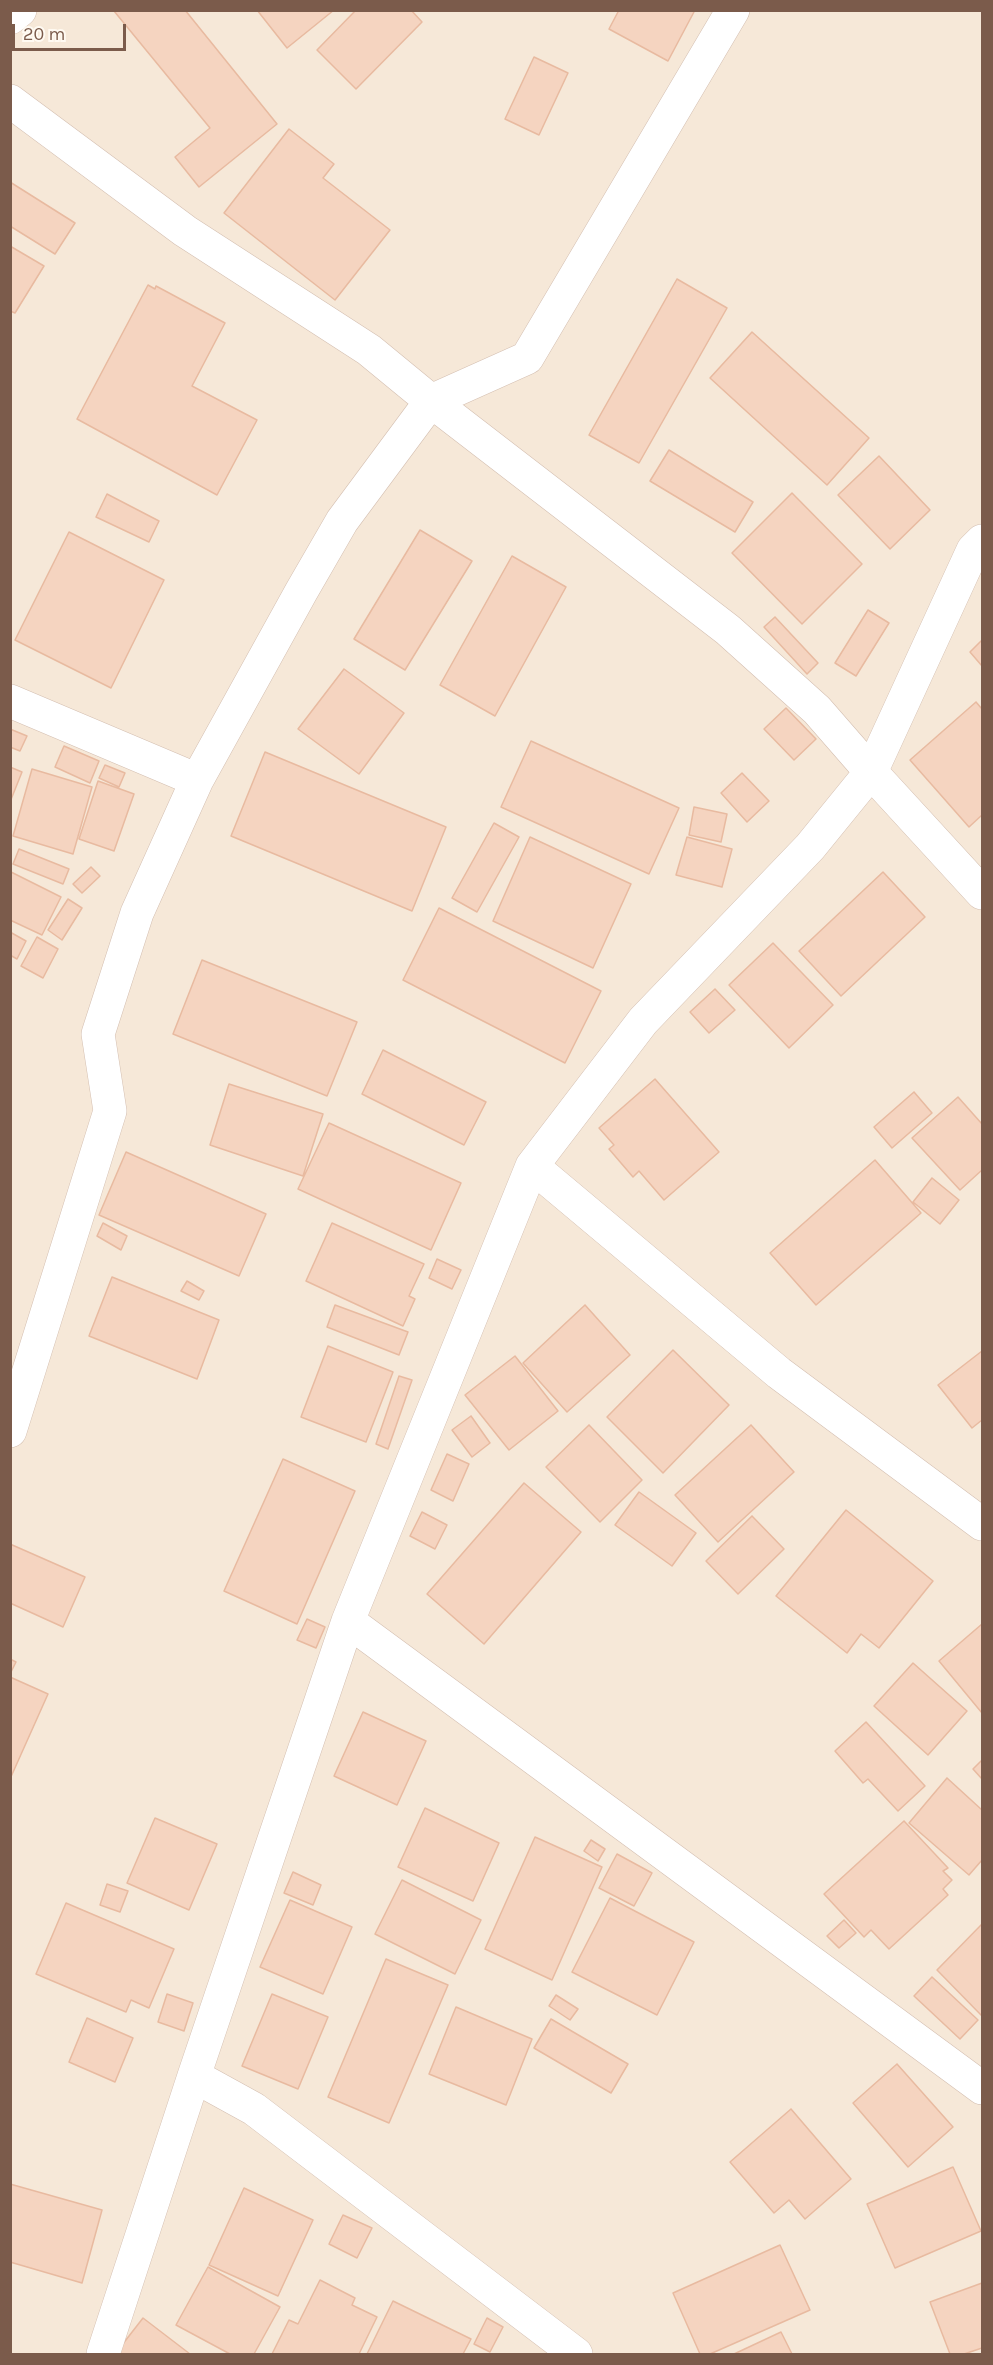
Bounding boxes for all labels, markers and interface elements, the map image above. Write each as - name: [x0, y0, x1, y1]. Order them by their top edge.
- scale bar: [15, 12, 129, 50]
- text: 20 m: [23, 23, 65, 45]

